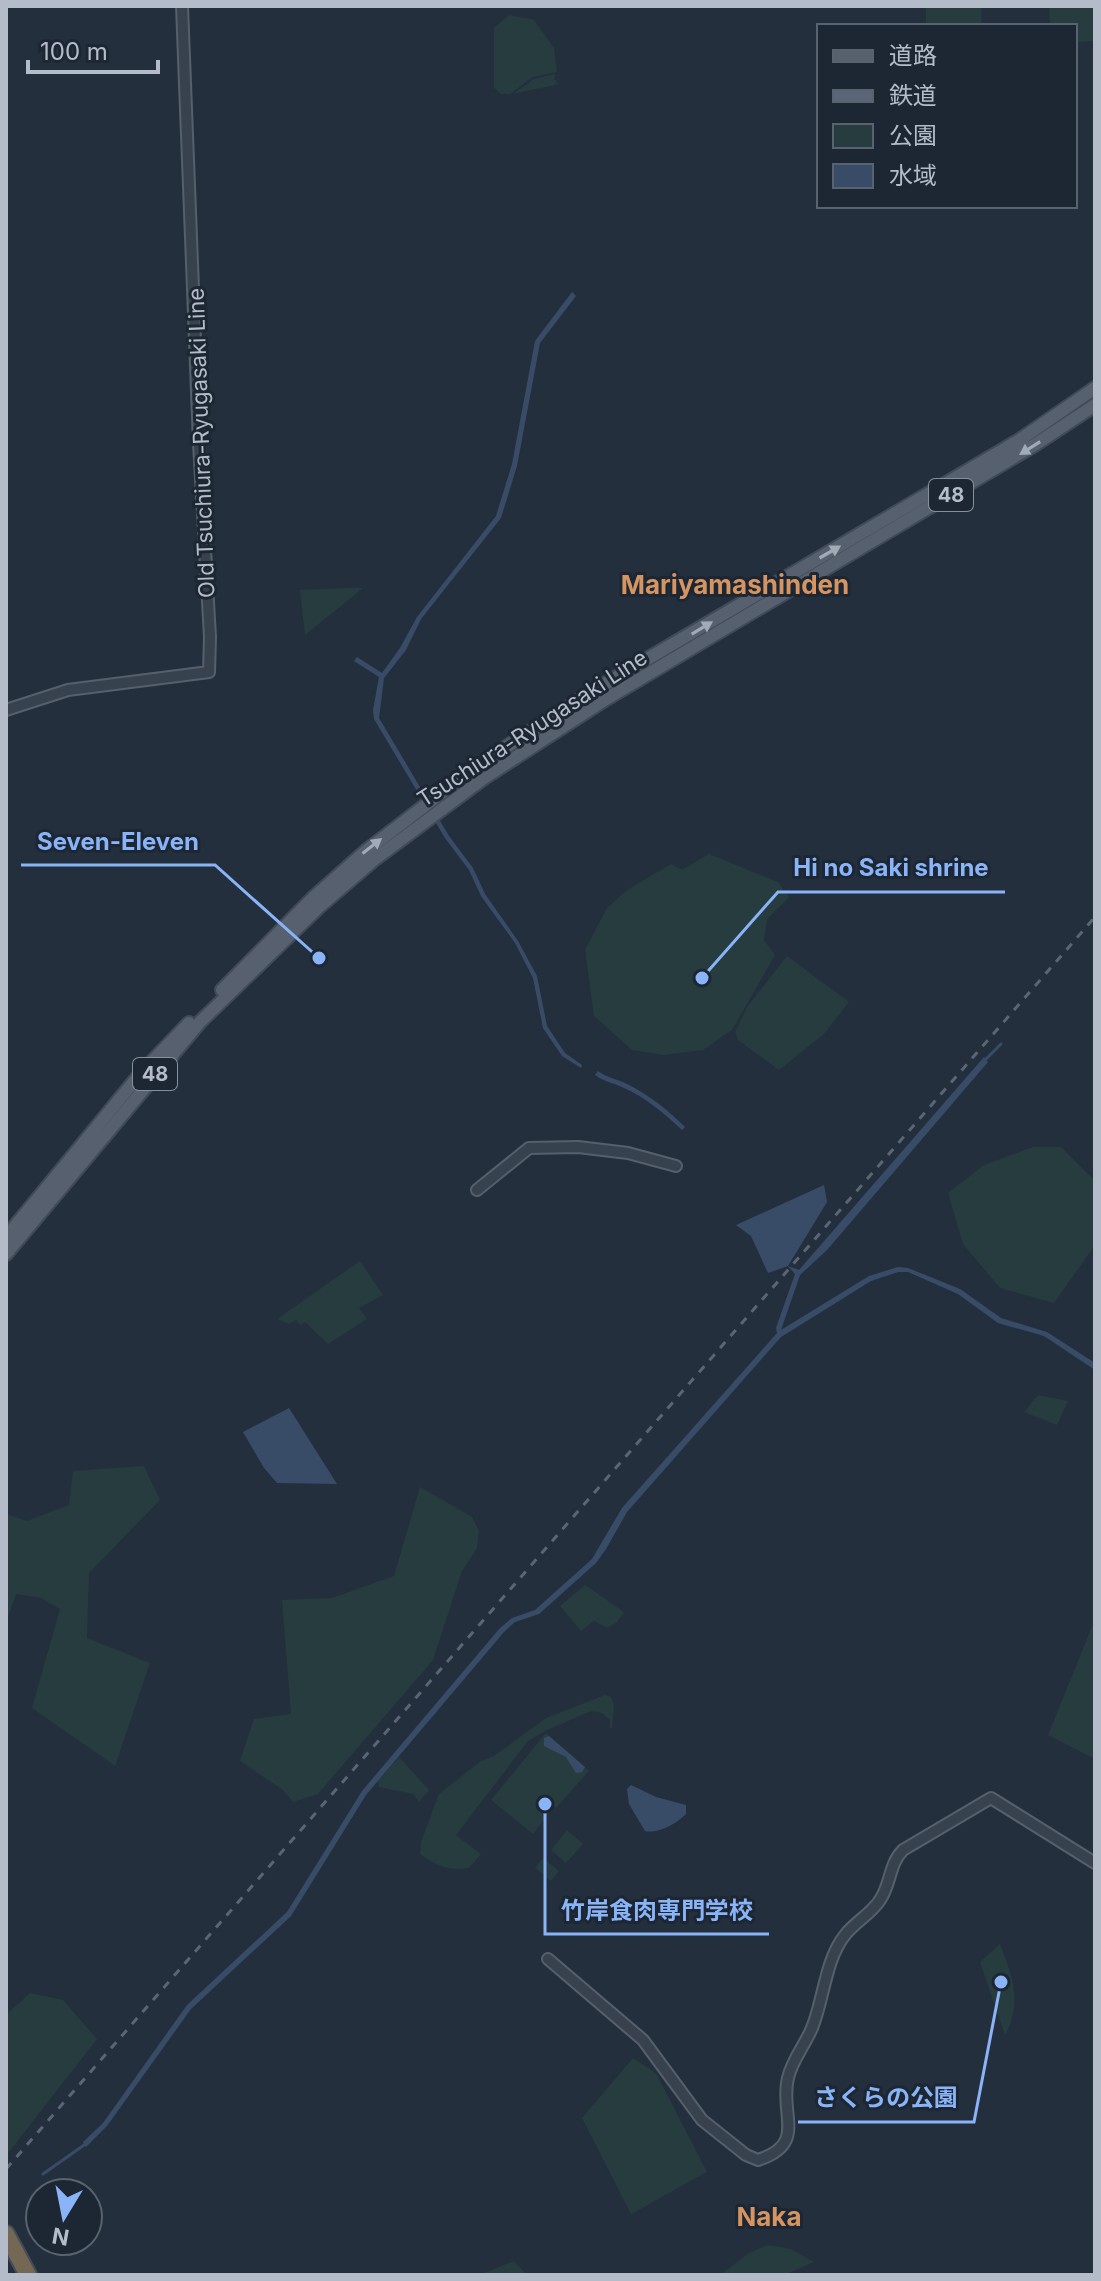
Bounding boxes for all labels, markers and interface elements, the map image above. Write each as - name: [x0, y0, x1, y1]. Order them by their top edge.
- scale bar: [28, 24, 158, 74]
- legend: [817, 24, 1077, 208]
- text: 100 m: [40, 37, 108, 66]
- text: 道路: [889, 41, 937, 70]
- text: 鉄道: [889, 81, 937, 110]
- text: 公園: [889, 121, 937, 150]
- text: 水域: [889, 161, 937, 190]
- street label: Old Tsuchiura-Ryugasaki Line: [183, 288, 219, 598]
- one-way arrow: [1019, 441, 1041, 455]
- road number: 48: [929, 479, 973, 511]
- one-way arrow: [819, 545, 841, 559]
- district label: Mariyamashinden: [621, 569, 849, 600]
- one-way arrow: [691, 621, 713, 635]
- street label: Tsuchiura-Ryugasaki Line: [412, 644, 652, 812]
- callout: Seven-Eleven: [21, 817, 215, 865]
- text: Seven-Eleven: [37, 827, 199, 856]
- one-way arrow: [362, 838, 382, 854]
- callout: Hi no Saki shrine: [778, 844, 1005, 892]
- text: Hi no Saki shrine: [793, 853, 989, 882]
- road number: 48: [133, 1058, 177, 1090]
- callout: 竹岸食肉専門学校: [545, 1886, 769, 1934]
- text: 竹岸食肉専門学校: [561, 1896, 753, 1925]
- callout: さくらの公園: [798, 2074, 974, 2122]
- text: さくらの公園: [814, 2083, 958, 2112]
- north arrow: [24, 2177, 104, 2257]
- district label: Naka: [736, 2201, 802, 2232]
- text: N: [50, 2222, 71, 2251]

